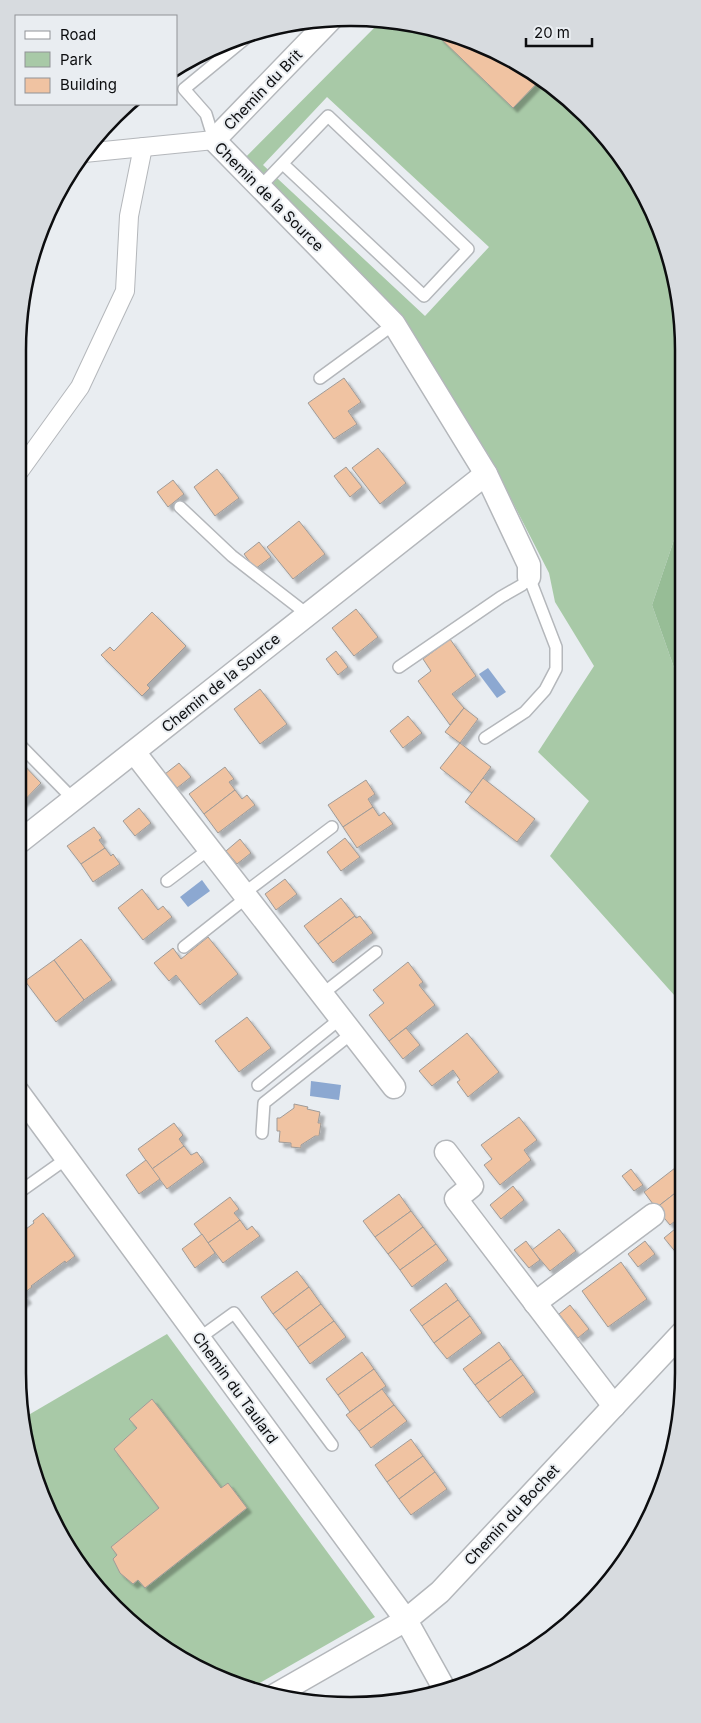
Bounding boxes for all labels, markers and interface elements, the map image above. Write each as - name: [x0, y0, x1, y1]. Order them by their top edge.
- legend: [15, 15, 178, 105]
- scale bar: [526, 15, 592, 47]
- text: 20 m: [534, 23, 570, 42]
- text: Road: [60, 25, 96, 44]
- street label: Chemin du Brit: [219, 45, 306, 134]
- text: Park: [60, 50, 93, 69]
- text: Building: [60, 75, 117, 94]
- street label: Chemin de la Source: [211, 138, 328, 255]
- street label: Chemin de la Source: [158, 629, 284, 736]
- street label: Chemin du Taulard: [189, 1328, 282, 1447]
- street label: Chemin du Bochet: [460, 1460, 563, 1569]

